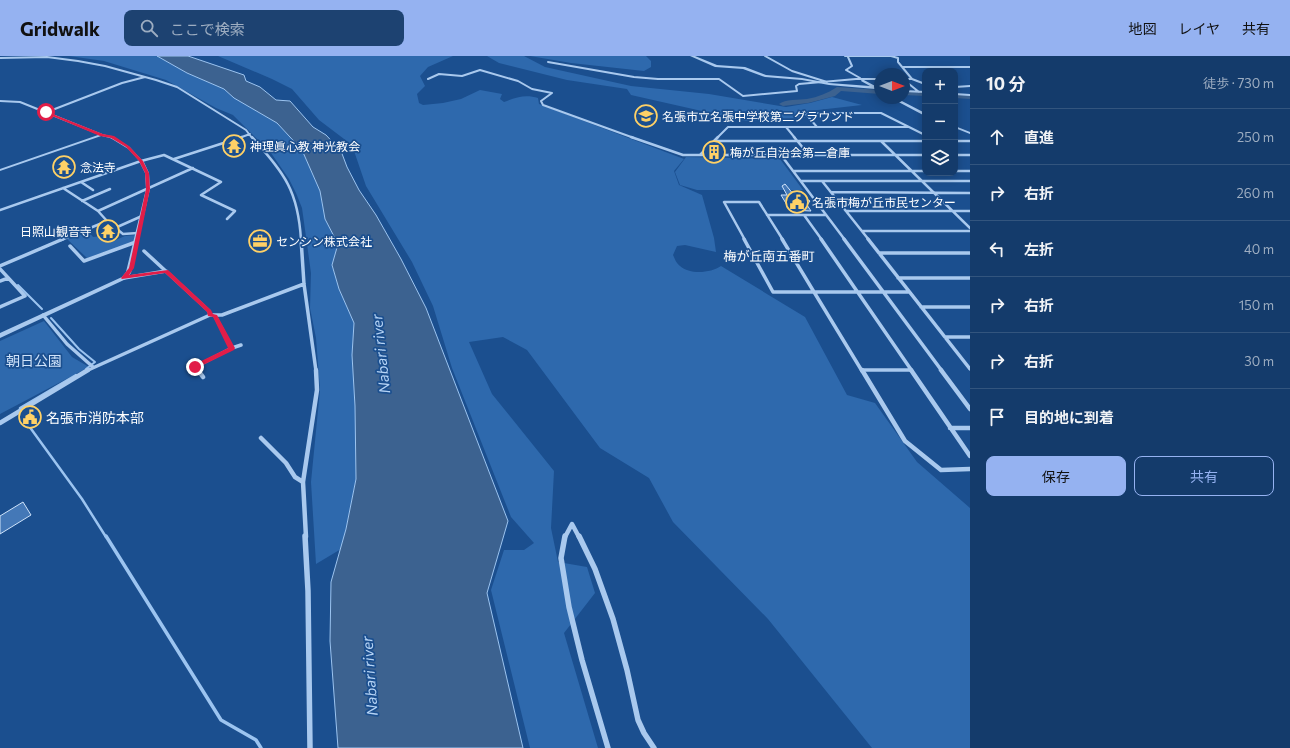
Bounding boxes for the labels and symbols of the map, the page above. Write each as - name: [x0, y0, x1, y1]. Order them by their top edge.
- north arrow: [874, 68, 910, 104]
- route start: [37, 103, 55, 121]
- school or university icon: 名張市立名張中学校第二グラウンド: [633, 103, 659, 129]
- place label: 名張市立名張中学校第二グラウンド: [662, 109, 854, 123]
- temple icon: 神理眞心教 神光教会: [221, 133, 247, 159]
- place label: 神理眞心教 神光教会: [250, 139, 360, 153]
- building icon: 梅が丘自治会第一倉庫: [701, 139, 727, 165]
- place label: 梅が丘自治会第一倉庫: [730, 145, 850, 159]
- temple icon: 念法寺: [51, 154, 77, 180]
- place label: 念法寺: [80, 160, 116, 174]
- public building icon: 名張市梅が丘市民センター: [784, 189, 810, 215]
- place label: 名張市梅が丘市民センター: [812, 195, 956, 209]
- temple icon: 日照山観音寺: [95, 218, 121, 244]
- place label: 日照山観音寺: [20, 224, 92, 238]
- office icon: センシン株式会社: [247, 228, 273, 254]
- place label: センシン株式会社: [276, 234, 372, 248]
- district label: 梅が丘南五番町: [723, 248, 815, 264]
- water label: Nabari river: [367, 312, 393, 395]
- park label: 朝日公園: [6, 352, 62, 369]
- route end: [186, 358, 204, 376]
- public building icon: 名張市消防本部: [17, 404, 43, 430]
- place label: 名張市消防本部: [46, 409, 144, 426]
- water label: Nabari river: [357, 635, 381, 716]

